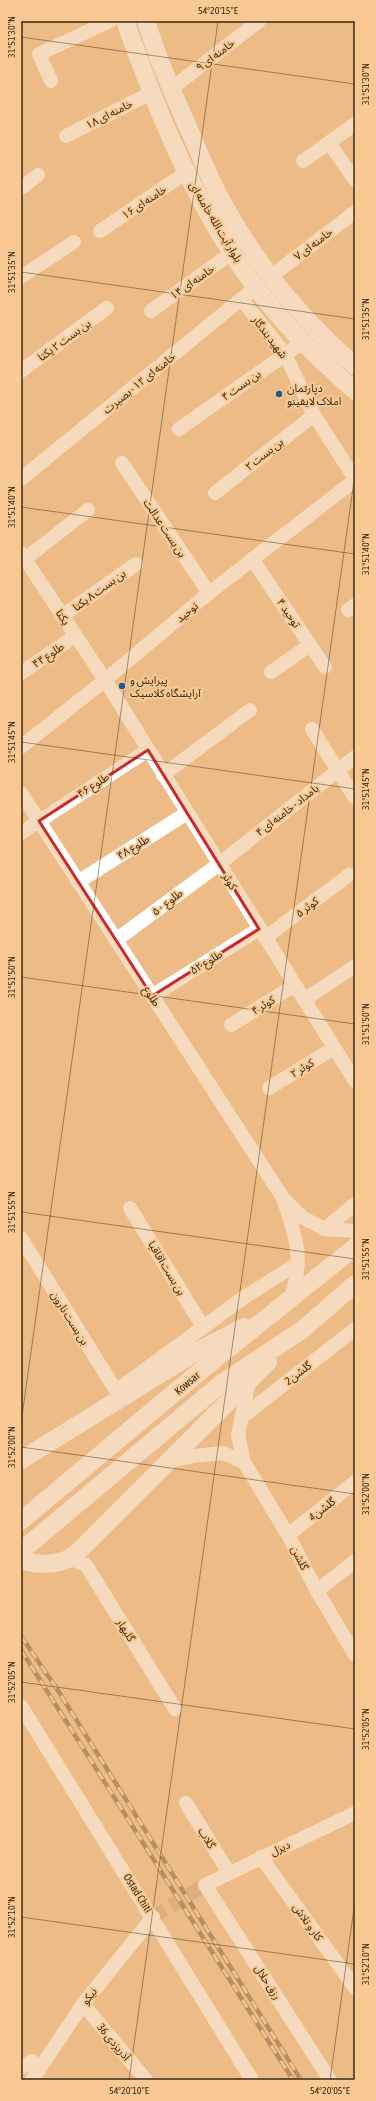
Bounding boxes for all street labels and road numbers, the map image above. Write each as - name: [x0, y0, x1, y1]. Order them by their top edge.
- street label: خامنه ای ۹: [193, 36, 238, 74]
- street label: خامنه ای ۱۸: [83, 97, 135, 132]
- street label: بلوار آیت الله خامنه ای: [186, 180, 245, 265]
- street label: خامنه ای ۱۶: [119, 182, 170, 222]
- street label: خامنه ای ۷: [291, 225, 336, 263]
- street label: خامنه ای ۱۴: [168, 262, 217, 302]
- street label: شهید بندگار: [249, 313, 290, 362]
- street label: بن بست ۲ یکتا: [35, 317, 93, 364]
- street label: خامنه ای ۱۲ - بصیرت: [100, 350, 179, 417]
- street label: بن بست ۴: [219, 367, 263, 404]
- street label: بن بست ۲: [243, 436, 286, 473]
- street label: بن بست عدالت: [140, 497, 189, 560]
- street label: بن بست ۸ یکتا: [70, 567, 128, 614]
- street label: توحید ۴: [274, 596, 303, 631]
- street label: توحید: [174, 599, 201, 625]
- street label: یکتا: [53, 607, 72, 628]
- street label: طلوع ۴۴: [30, 640, 67, 672]
- street label: طلوع ۴۶: [75, 770, 112, 801]
- street label: بامداد - خامنه ای ۴: [253, 782, 321, 839]
- street label: طلوع ۴۸: [115, 832, 152, 863]
- street label: کوثر: [219, 870, 240, 892]
- street label: طلوع ۵۰: [149, 886, 186, 919]
- street label: کوثر ۵: [293, 894, 322, 920]
- street label: طلوع ۵۲: [188, 947, 225, 978]
- street label: طلوع: [139, 984, 163, 1009]
- street label: کوثر ۴: [249, 993, 278, 1018]
- street label: کوثر ۲: [288, 1056, 317, 1081]
- street label: بن بست اقاقیا: [145, 1239, 188, 1298]
- street label: بن بست نارون: [48, 1289, 91, 1348]
- street label: گلشن2: [282, 1359, 315, 1388]
- street label: Kowsar: [172, 1369, 203, 1397]
- street label: گلشن4: [306, 1495, 339, 1524]
- street label: گلشن: [288, 1544, 311, 1573]
- street label: گلبهار: [113, 1616, 138, 1644]
- street label: گلاب: [195, 1825, 218, 1852]
- street label: دیزل: [268, 1838, 292, 1859]
- street label: Ostad Chiti: [121, 1871, 155, 1915]
- street label: کار و تلاش: [290, 1901, 326, 1944]
- street label: رزق حلال: [252, 1963, 284, 2002]
- street label: نیکو: [79, 1985, 100, 2007]
- street label: آذریزدی 36: [94, 2021, 133, 2064]

